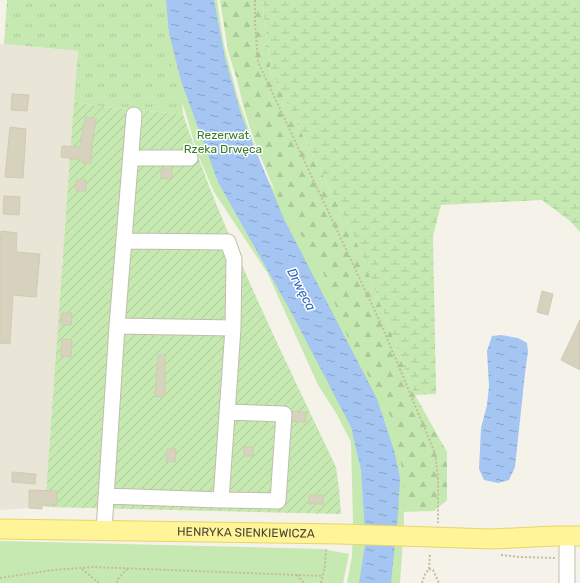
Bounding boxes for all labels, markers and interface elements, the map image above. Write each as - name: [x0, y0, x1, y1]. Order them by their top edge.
- park label: Rezerwat Rzeka Drwęca: [184, 128, 262, 156]
- water label: Drwęca: [284, 265, 319, 314]
- street label: HENRYKA SIENKIEWICZA: [177, 525, 315, 541]

